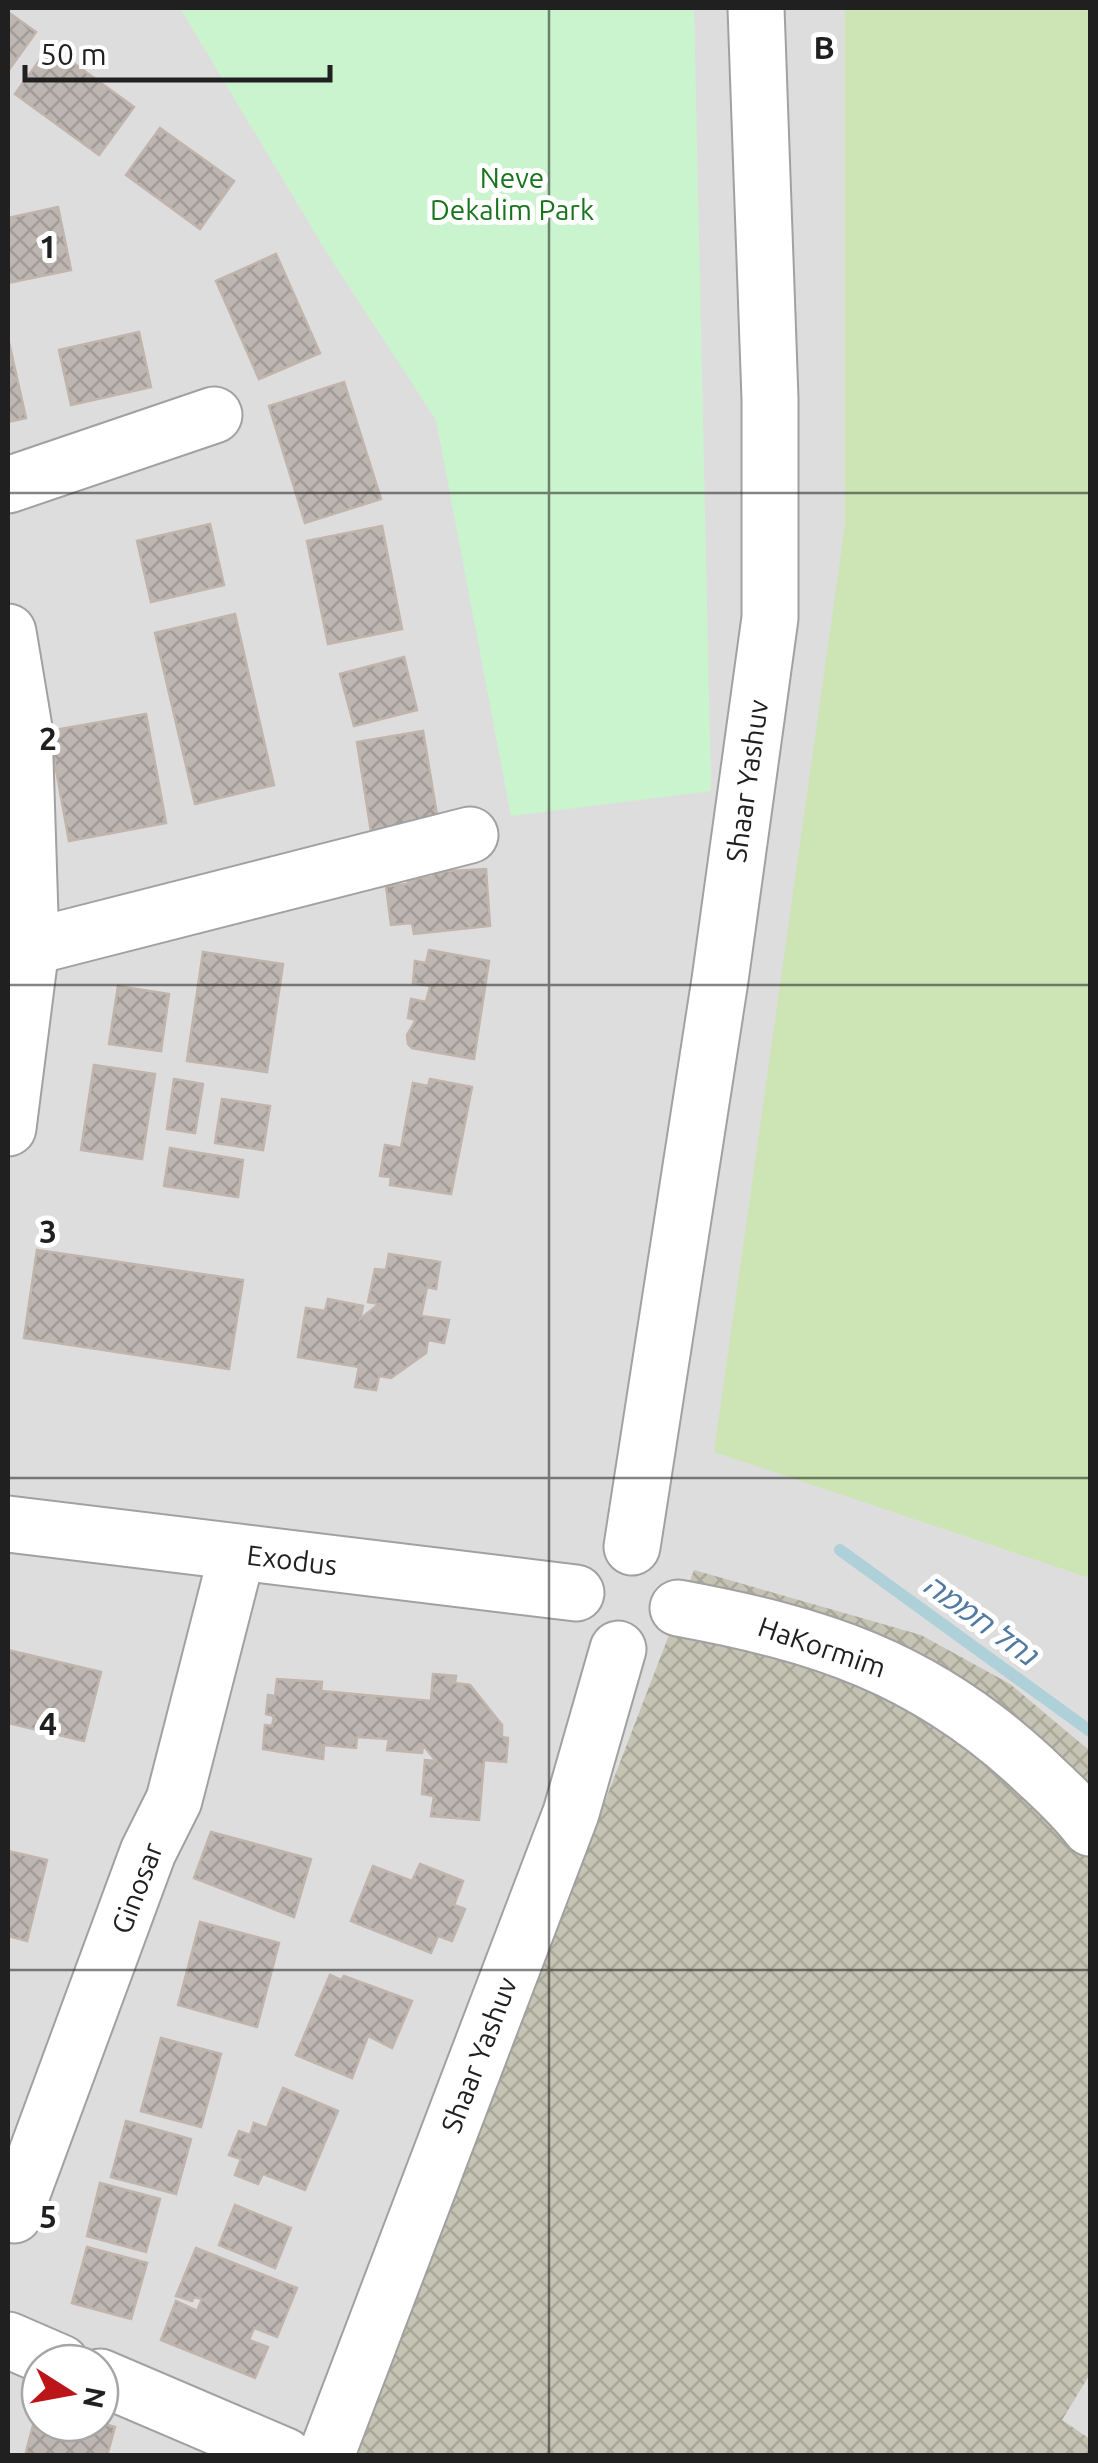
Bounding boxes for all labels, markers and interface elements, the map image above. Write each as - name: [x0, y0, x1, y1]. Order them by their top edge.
- scale bar: [25, 20, 330, 82]
- text: B: [813, 29, 835, 65]
- text: 50 m: [40, 37, 107, 71]
- park label: Neve Dekalim Park: [430, 162, 594, 225]
- text: 1: [39, 228, 57, 264]
- street label: Shaar Yashuv: [720, 697, 773, 864]
- text: 2: [39, 720, 57, 756]
- text: 3: [39, 1213, 57, 1249]
- street label: Exodus: [245, 1539, 339, 1580]
- water label: נחל חממה: [917, 1567, 1046, 1673]
- street label: HaKormim: [754, 1610, 890, 1683]
- text: 4: [39, 1705, 57, 1741]
- street label: Ginosar: [105, 1838, 168, 1938]
- street label: Shaar Yashuv: [435, 1972, 522, 2137]
- text: 5: [39, 2198, 57, 2234]
- north arrow: [20, 2343, 120, 2443]
- text: N: [78, 2385, 112, 2411]

